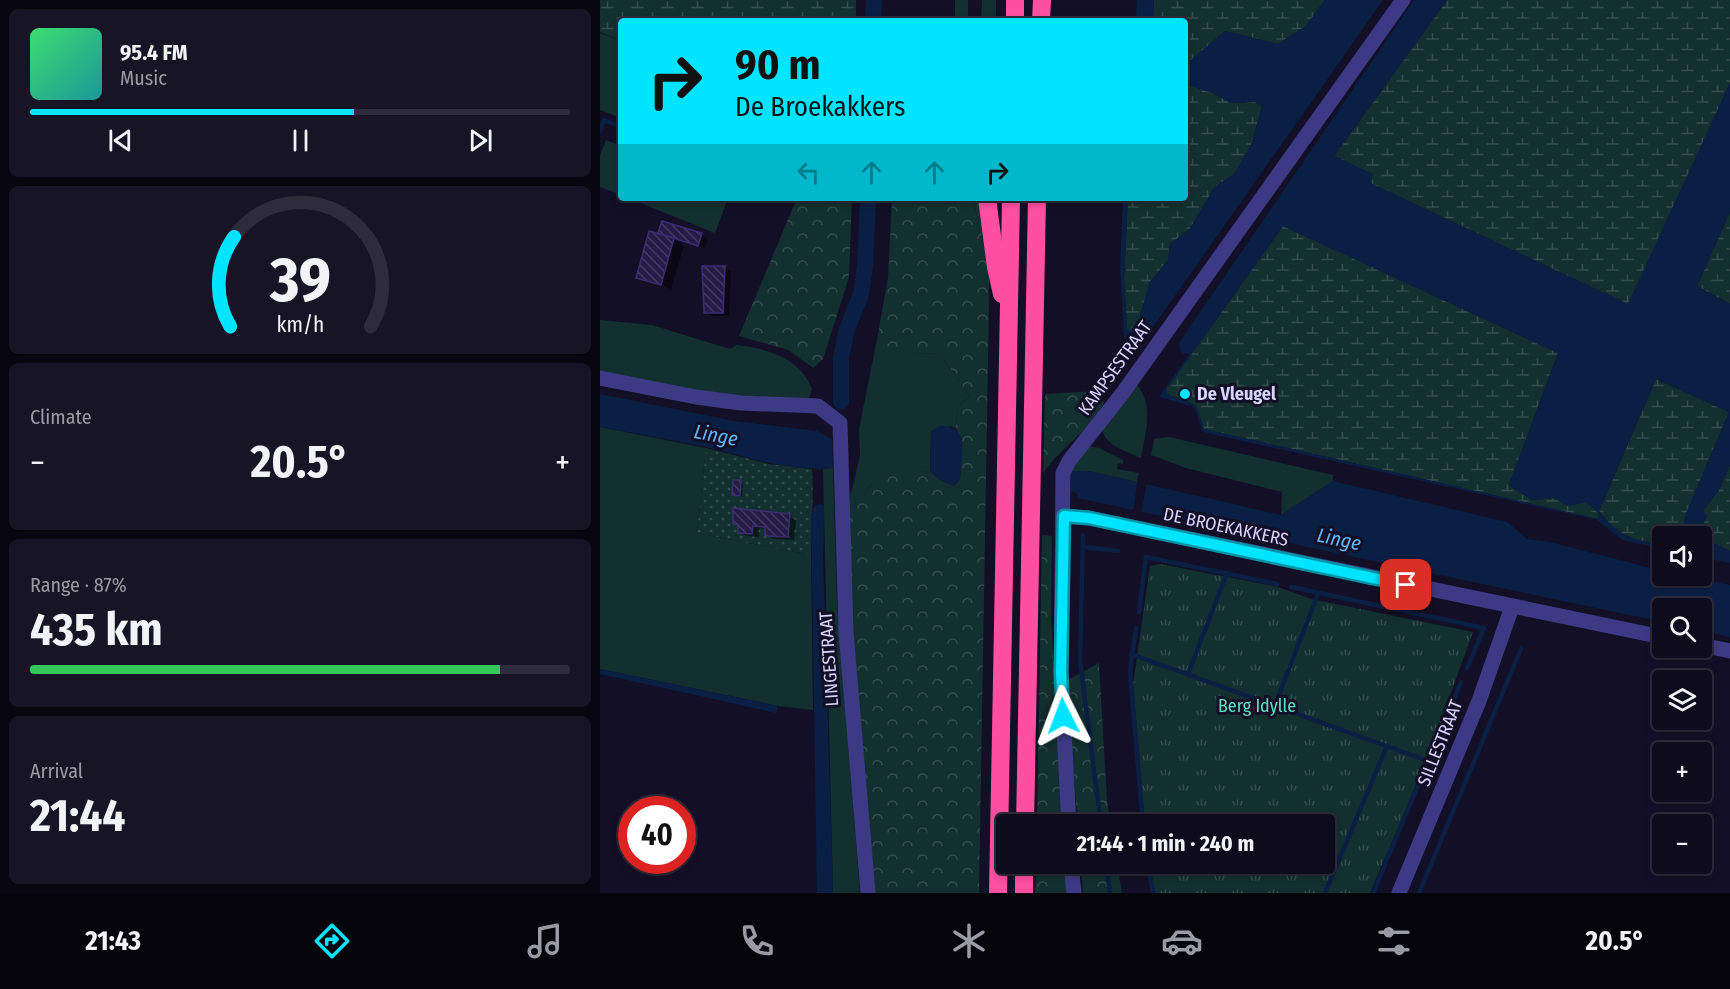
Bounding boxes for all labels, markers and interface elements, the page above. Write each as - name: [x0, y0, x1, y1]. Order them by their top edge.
- text: 95.4 FM: [120, 39, 188, 66]
- text: 90 m: [735, 40, 820, 90]
- icon: right: [636, 42, 714, 120]
- text: Music: [120, 66, 167, 90]
- text: De Broekakkers: [735, 91, 906, 123]
- icon: previous: [104, 124, 137, 157]
- icon: pause: [284, 124, 317, 157]
- icon: next: [464, 124, 497, 157]
- icon: left: [792, 156, 825, 189]
- icon: ahead: [855, 156, 888, 189]
- icon: ahead: [918, 156, 951, 189]
- icon: right: [981, 156, 1014, 189]
- text: 39: [268, 243, 331, 318]
- text: km/h: [276, 312, 324, 338]
- street label: KAMPSESTRAAT: [1073, 316, 1157, 419]
- place label: De Vleugel: [1197, 383, 1276, 405]
- marker: De Vleugel: [1178, 387, 1192, 401]
- text: Climate: [30, 405, 92, 429]
- water label: Linge: [692, 419, 740, 451]
- text: 20.5°: [250, 435, 349, 489]
- text: −: [30, 443, 45, 483]
- text: +: [555, 443, 570, 483]
- street label: DE BROEKAKKERS: [1161, 503, 1291, 551]
- water label: Linge: [1315, 523, 1364, 555]
- map controls: [1652, 526, 1712, 874]
- button: sound: [1652, 526, 1712, 586]
- pin: [1380, 559, 1431, 610]
- icon: arrive: [1389, 568, 1422, 601]
- text: Range · 87%: [30, 573, 127, 597]
- button: search: [1652, 598, 1712, 658]
- text: 435 km: [30, 603, 163, 657]
- street label: LINGESTRAAT: [815, 610, 843, 707]
- button: layers: [1652, 670, 1712, 730]
- position arrow: [1031, 684, 1095, 748]
- park label: Berg Idylle: [1218, 695, 1296, 717]
- street label: SILLESTRAAT: [1413, 696, 1467, 789]
- button: +: [1652, 742, 1712, 802]
- text: Arrival: [30, 759, 83, 783]
- text: 21:44: [30, 789, 125, 843]
- speed limit sign: 40: [618, 796, 696, 874]
- button: −: [1652, 814, 1712, 874]
- text: 21:44 · 1 min · 240 m: [1077, 830, 1254, 857]
- icon: directions: [311, 920, 353, 962]
- icon: music: [524, 920, 566, 962]
- icon: phone: [736, 920, 778, 962]
- icon: climate: [948, 920, 990, 962]
- icon: car: [1161, 920, 1203, 962]
- icon: filters: [1373, 920, 1415, 962]
- text: 21:43: [85, 925, 141, 957]
- text: 20.5°: [1585, 925, 1645, 957]

